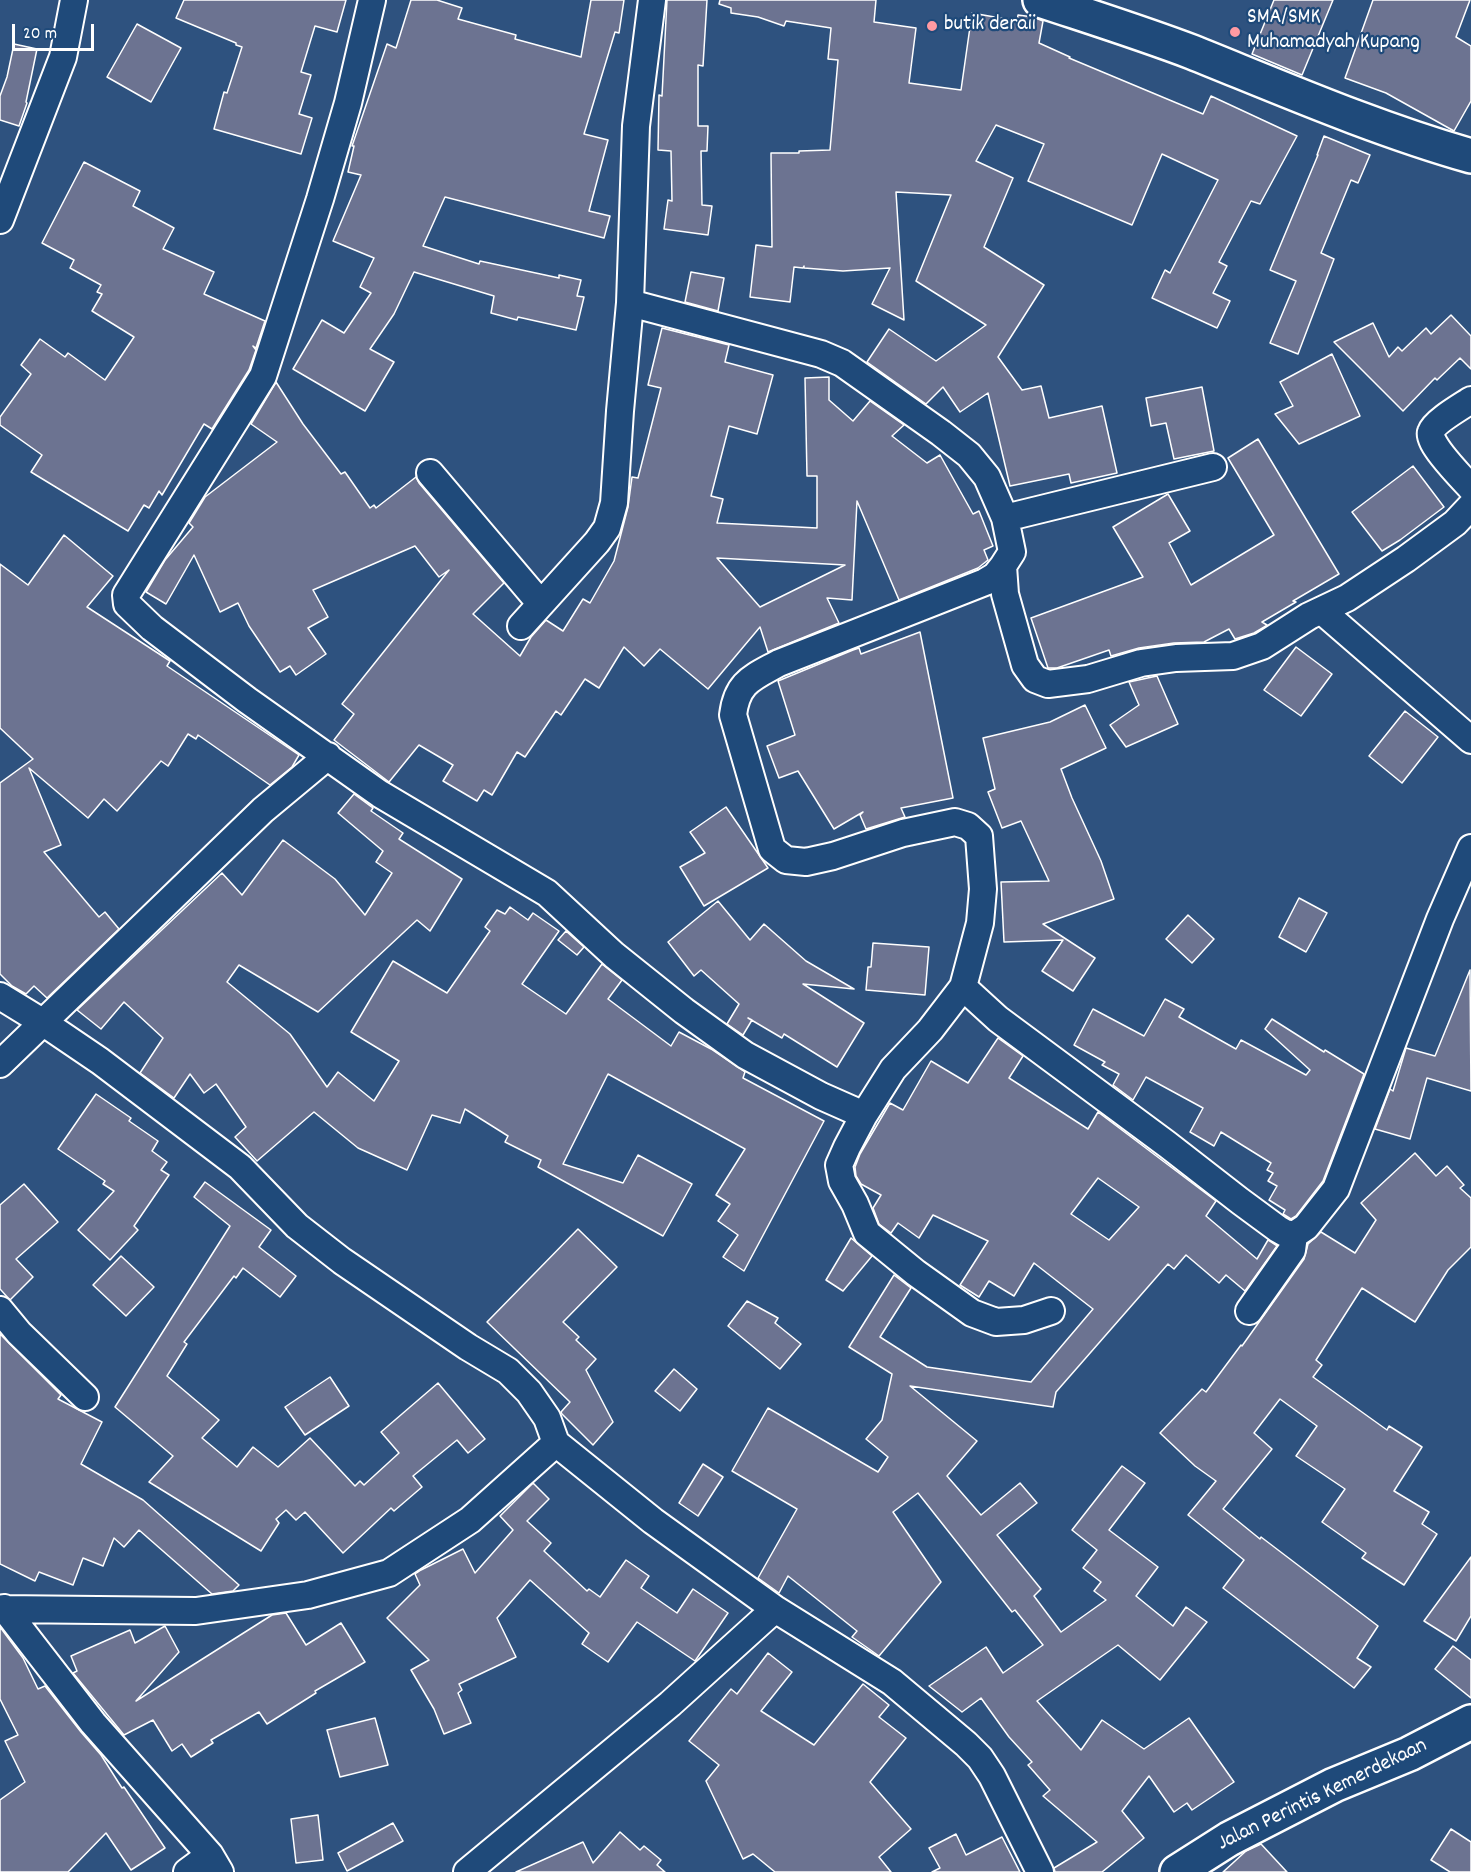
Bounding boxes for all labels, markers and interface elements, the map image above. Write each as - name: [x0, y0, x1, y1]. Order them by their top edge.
- place label: SMA/SMK Muhamadyah Kupang: [1247, 6, 1420, 57]
- scale bar: [15, 12, 98, 50]
- place label: butik deraii: [944, 13, 1036, 39]
- marker: butik deraii: [925, 19, 939, 33]
- text: 20 m: [23, 22, 57, 47]
- marker: SMA/SMK Muhamadyah Kupang: [1228, 25, 1242, 39]
- street label: Jalan Perintis Kemerdekaan: [1214, 1734, 1432, 1858]

